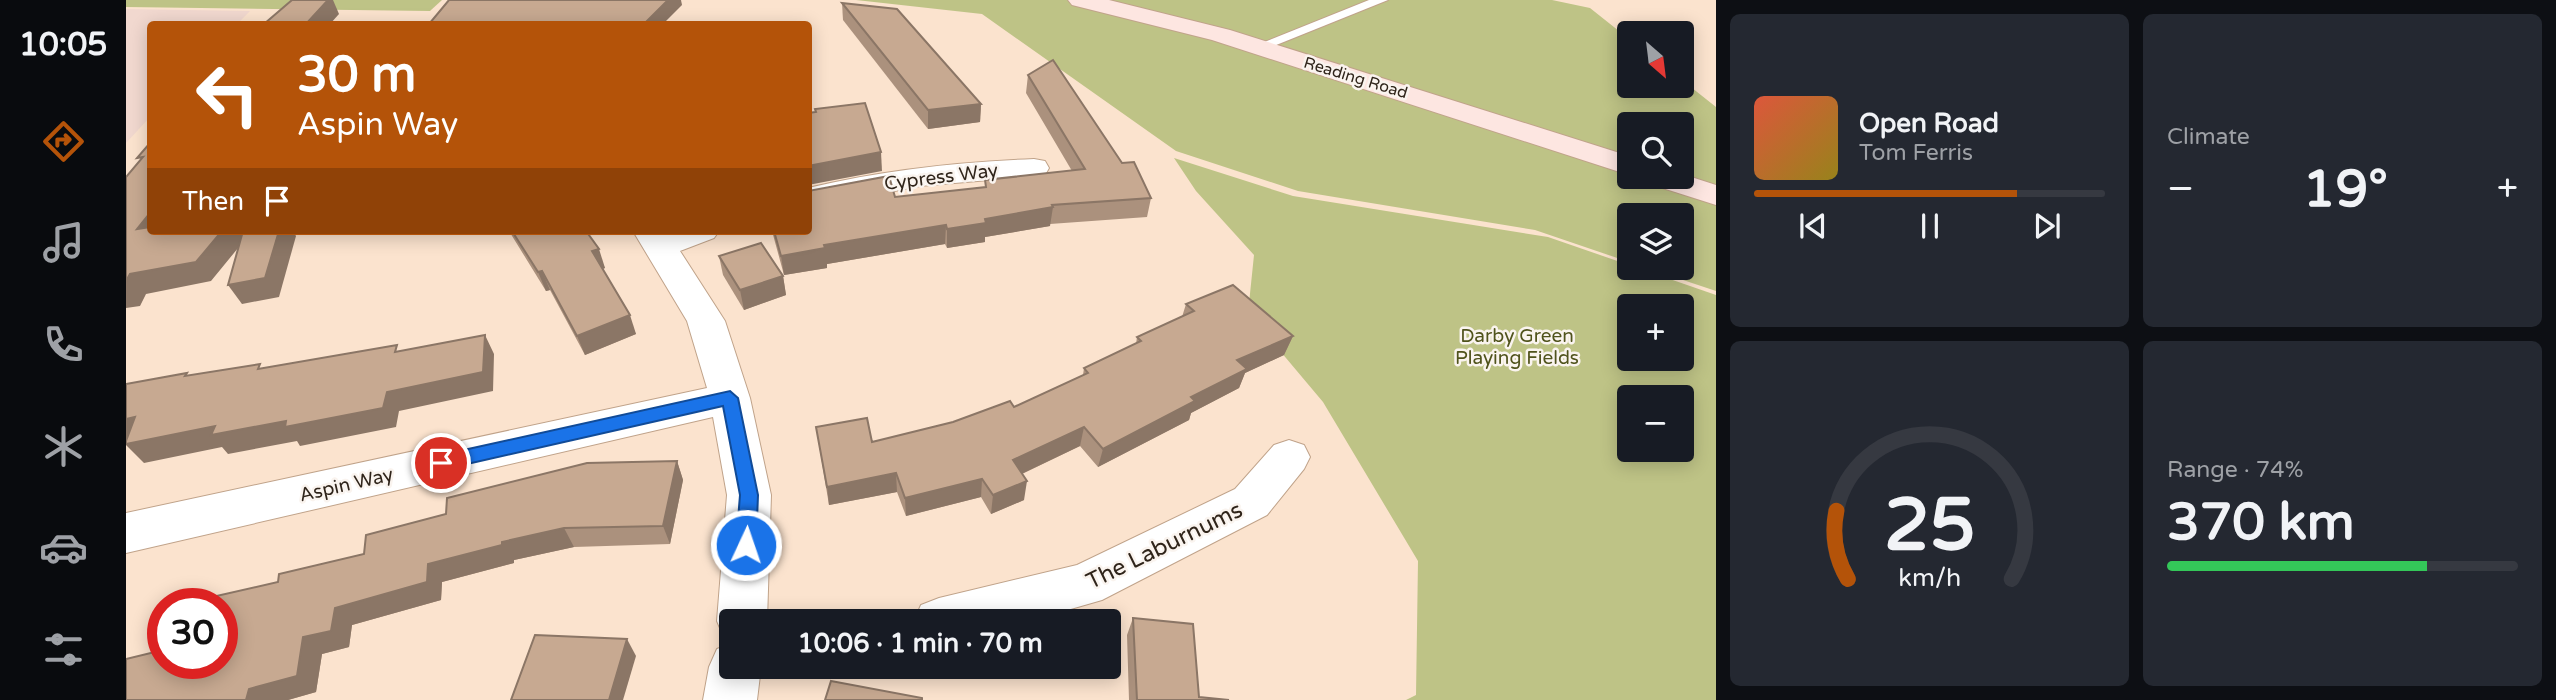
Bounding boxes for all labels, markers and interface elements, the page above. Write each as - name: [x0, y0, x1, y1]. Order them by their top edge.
- north arrow: [1617, 21, 1694, 98]
- map controls: [1617, 21, 1694, 462]
- text: 10:05: [19, 26, 107, 64]
- text: 30 m: [297, 46, 416, 105]
- icon: left: [182, 49, 273, 140]
- street label: Reading Road: [1301, 53, 1410, 103]
- text: Aspin Way: [297, 106, 458, 144]
- text: Open Road: [1859, 108, 1999, 139]
- button: search: [1617, 112, 1694, 189]
- icon: directions: [39, 117, 88, 166]
- text: Climate: [2167, 123, 2250, 151]
- text: Tom Ferris: [1859, 139, 1973, 167]
- text: 19°: [2303, 158, 2388, 221]
- street label: Cypress Way: [883, 159, 999, 195]
- text: −: [2167, 166, 2194, 212]
- text: +: [2497, 166, 2518, 212]
- icon: arrive: [258, 182, 296, 220]
- text: Then: [182, 186, 244, 217]
- button: layers: [1617, 203, 1694, 280]
- icon: previous: [1794, 207, 1832, 245]
- icon: pause: [1911, 207, 1949, 245]
- icon: next: [2028, 207, 2066, 245]
- icon: music: [39, 218, 88, 267]
- button: +: [1617, 294, 1694, 371]
- icon: phone: [39, 320, 88, 369]
- park label: Darby Green Playing Fields: [1455, 325, 1579, 369]
- button: −: [1617, 385, 1694, 462]
- icon: climate: [39, 422, 88, 471]
- pin: [411, 433, 471, 493]
- icon: arrive: [422, 444, 460, 482]
- text: Range · 74%: [2167, 456, 2303, 484]
- street label: Aspin Way: [297, 463, 395, 506]
- text: 25: [1884, 483, 1975, 571]
- text: 370 km: [2167, 491, 2355, 554]
- street label: The Laburnums: [1082, 496, 1247, 596]
- position arrow: [709, 508, 783, 582]
- icon: car: [39, 523, 88, 572]
- text: km/h: [1898, 563, 1961, 593]
- speed limit sign: 30: [147, 588, 238, 679]
- icon: filters: [39, 625, 88, 674]
- text: 10:06 · 1 min · 70 m: [797, 628, 1043, 659]

